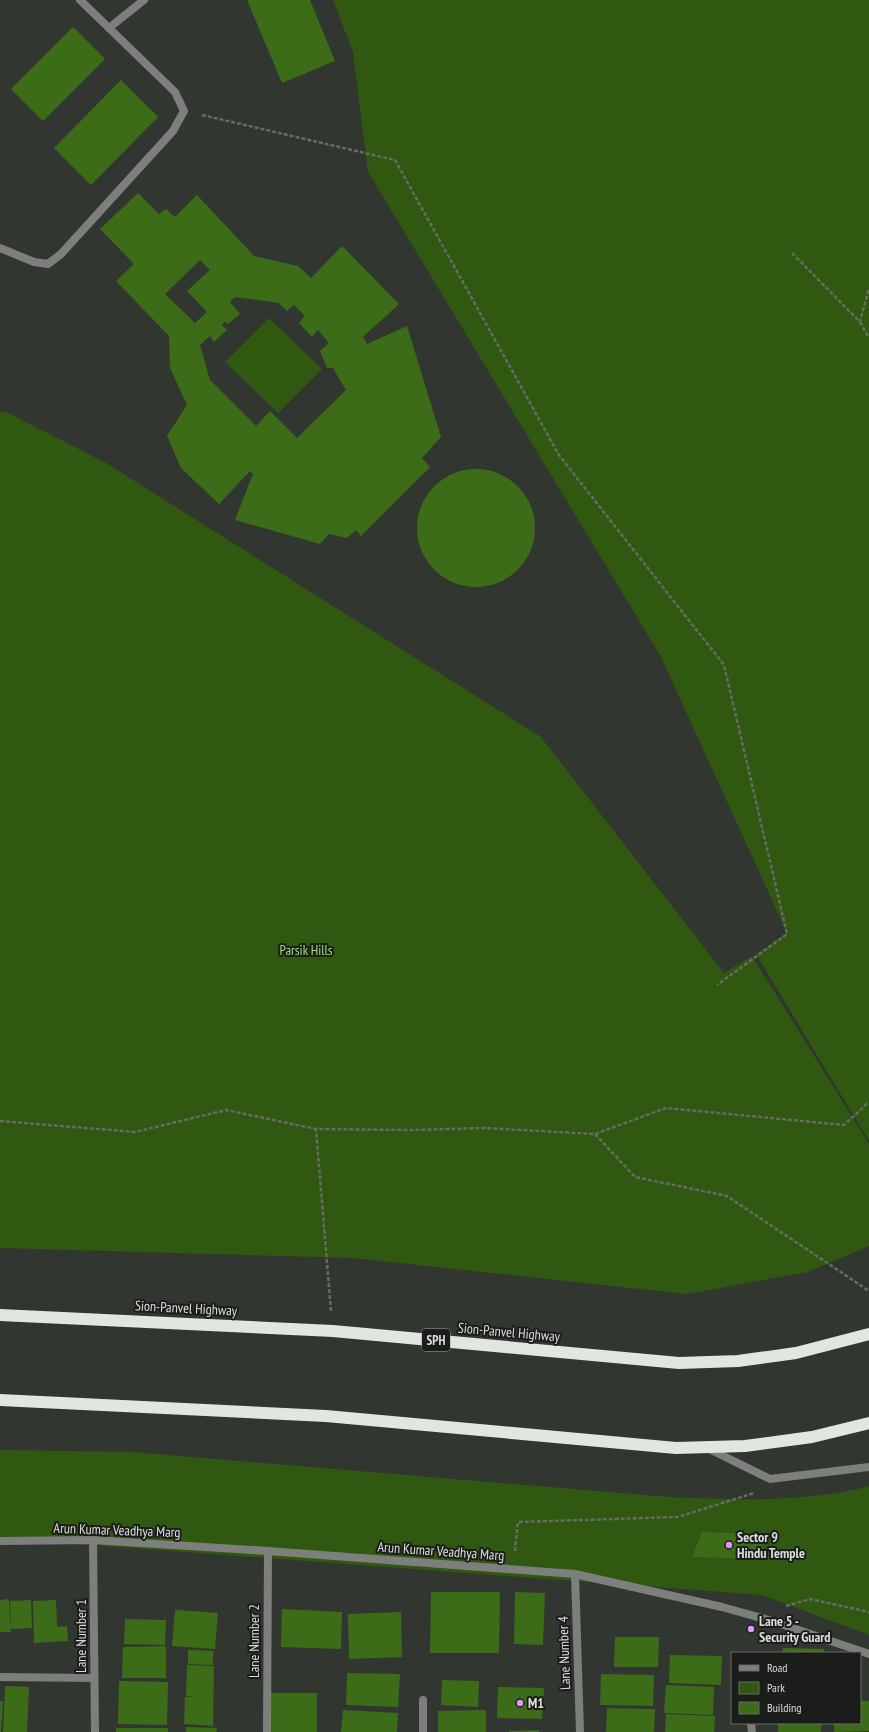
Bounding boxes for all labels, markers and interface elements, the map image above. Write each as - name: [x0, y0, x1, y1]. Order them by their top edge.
- park label: Parsik Hills: [279, 941, 333, 959]
- street label: Sion-Panvel Highway: [134, 1296, 238, 1320]
- street label: Sion-Panvel Highway: [457, 1319, 561, 1345]
- road number: SPH: [422, 1329, 450, 1351]
- street label: Arun Kumar Veadhya Marg: [53, 1519, 181, 1541]
- place label: Sector 9 Hindu Temple: [737, 1528, 805, 1562]
- street label: Arun Kumar Veadhya Marg: [377, 1538, 505, 1564]
- marker: Sector 9 Hindu Temple: [724, 1540, 734, 1550]
- street label: Lane Number 1: [72, 1599, 90, 1673]
- street label: Lane Number 2: [245, 1604, 263, 1678]
- place label: Lane 5 - Security Guard: [759, 1612, 831, 1646]
- street label: Lane Number 4: [554, 1615, 574, 1690]
- marker: Lane 5 - Security Guard: [746, 1624, 756, 1634]
- legend: [731, 1652, 861, 1724]
- text: Road: [767, 1660, 787, 1675]
- text: Park: [767, 1680, 785, 1695]
- place label: M1: [528, 1694, 544, 1712]
- marker: M1: [515, 1698, 525, 1708]
- text: Building: [767, 1700, 802, 1715]

